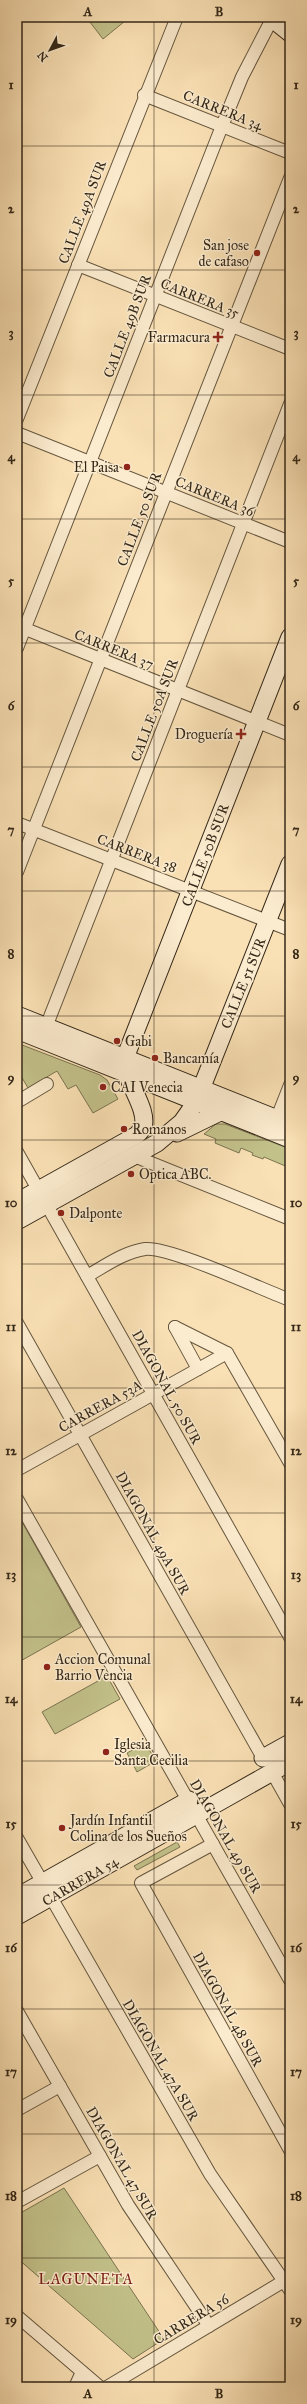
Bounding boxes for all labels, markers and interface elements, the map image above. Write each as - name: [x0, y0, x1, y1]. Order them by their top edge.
- text: A: [83, 4, 93, 20]
- text: B: [215, 4, 224, 20]
- north arrow: [30, 30, 70, 70]
- text: N: [34, 48, 51, 64]
- text: 1: [8, 77, 14, 93]
- text: 1: [293, 77, 299, 93]
- street label: CARRERA 34: [181, 87, 266, 135]
- street label: CALLE 49A SUR: [55, 157, 110, 266]
- text: 2: [8, 201, 15, 217]
- text: 2: [293, 201, 300, 217]
- place label: San jose de cafaso: [198, 237, 249, 270]
- marker: San jose de cafaso: [252, 248, 262, 258]
- street label: CALLE 49B SUR: [100, 271, 155, 380]
- street label: CARRERA 35: [158, 275, 242, 322]
- text: 3: [8, 325, 14, 341]
- text: 3: [293, 325, 299, 341]
- place label: Farmacura: [148, 329, 210, 346]
- marker: Farmacura: [213, 332, 223, 342]
- text: 4: [7, 449, 15, 465]
- text: 4: [292, 449, 300, 465]
- place label: El Paisa: [74, 459, 119, 476]
- marker: El Paisa: [122, 462, 132, 472]
- street label: CALLE 50 SUR: [114, 469, 166, 569]
- street label: CARRERA 36: [173, 473, 258, 520]
- text: 5: [8, 573, 15, 589]
- text: 5: [293, 573, 300, 589]
- street label: CARRERA 37: [72, 626, 156, 673]
- street label: CALLE 50A SUR: [127, 655, 182, 764]
- text: 6: [8, 698, 16, 714]
- text: 6: [293, 698, 301, 714]
- place label: Droguería: [175, 726, 233, 743]
- marker: Droguería: [236, 729, 246, 739]
- street label: CALLE 50B SUR: [178, 800, 233, 909]
- text: 7: [8, 822, 15, 838]
- text: 7: [293, 822, 300, 838]
- street label: CARRERA 38: [95, 830, 179, 876]
- street label: CALLE 51 SUR: [217, 934, 270, 1031]
- text: 8: [8, 946, 15, 962]
- text: 8: [293, 946, 300, 962]
- place label: Gabi: [125, 1033, 152, 1050]
- marker: Gabi: [112, 1036, 122, 1046]
- place label: Bancamía: [163, 1050, 219, 1067]
- marker: Bancamía: [150, 1053, 160, 1063]
- text: 9: [8, 1070, 15, 1086]
- text: 9: [293, 1070, 300, 1086]
- place label: CAI Venecia: [111, 1079, 183, 1096]
- marker: CAI Venecia: [98, 1082, 108, 1092]
- place label: Romanos: [132, 1121, 186, 1138]
- marker: Romanos: [119, 1124, 129, 1134]
- place label: Optica ABC.: [139, 1166, 211, 1183]
- marker: Optica ABC.: [126, 1169, 136, 1179]
- text: 10: [5, 1195, 18, 1211]
- text: 10: [290, 1195, 303, 1211]
- place label: Dalponte: [69, 1205, 122, 1222]
- marker: Dalponte: [56, 1208, 66, 1218]
- text: 11: [6, 1319, 16, 1335]
- text: 11: [291, 1319, 301, 1335]
- street label: DIAGONAL 50 SUR: [128, 1327, 206, 1448]
- street label: CARRERA 53A: [56, 1376, 145, 1436]
- text: 12: [5, 1443, 17, 1459]
- text: 12: [290, 1443, 302, 1459]
- street label: DIAGONAL 49A SUR: [112, 1469, 194, 1599]
- text: 13: [6, 1567, 16, 1583]
- text: 13: [291, 1567, 301, 1583]
- place label: Accion Comunal Barrio Vencia: [54, 1651, 151, 1684]
- marker: Accion Comunal Barrio Vencia: [42, 1662, 52, 1672]
- text: 14: [5, 1691, 18, 1707]
- text: 14: [290, 1691, 303, 1707]
- place label: Iglesia Santa Cecilia: [114, 1736, 188, 1769]
- marker: Iglesia Santa Cecilia: [101, 1747, 111, 1757]
- street label: DIAGONAL 49 SUR: [186, 1776, 266, 1897]
- place label: Jardín Infantil Colina de los Sueños: [68, 1812, 187, 1845]
- text: 15: [5, 1816, 17, 1832]
- text: 15: [290, 1816, 302, 1832]
- marker: Jardín Infantil Colina de los Sueños: [57, 1823, 67, 1833]
- street label: CARRERA 54: [39, 1852, 122, 1910]
- text: 16: [5, 1940, 18, 1956]
- text: 16: [290, 1940, 303, 1956]
- street label: DIAGONAL 48 SUR: [189, 1949, 267, 2071]
- street label: DIAGONAL 47A SUR: [119, 1997, 203, 2125]
- text: 17: [5, 2064, 17, 2080]
- text: 17: [290, 2064, 302, 2080]
- street label: DIAGONAL 47 SUR: [82, 2104, 161, 2224]
- text: 18: [5, 2188, 17, 2204]
- text: 18: [290, 2188, 302, 2204]
- district label: LAGUNETA: [38, 2270, 134, 2288]
- street label: CARRERA 56: [151, 2290, 233, 2349]
- text: 19: [5, 2312, 17, 2328]
- text: 19: [290, 2312, 302, 2328]
- text: A: [83, 2386, 93, 2402]
- text: B: [215, 2386, 224, 2402]

